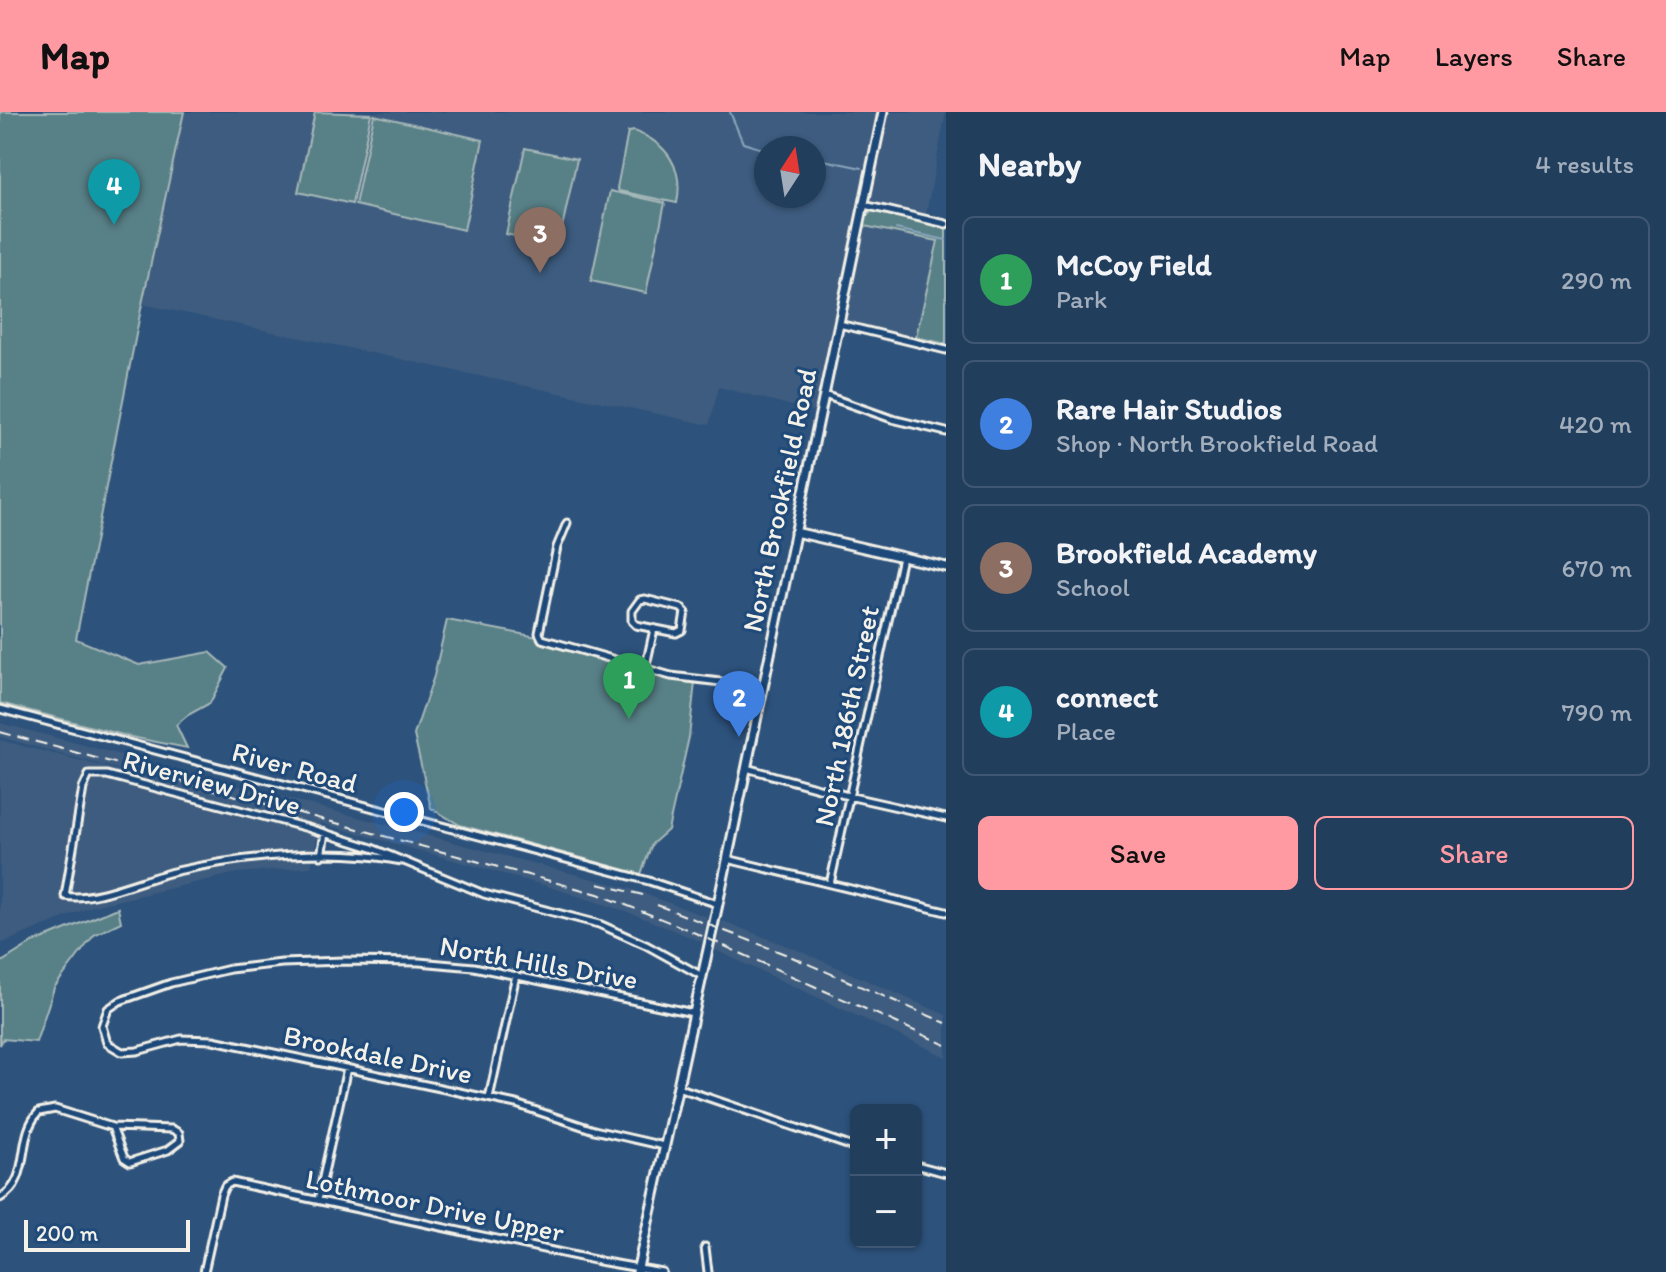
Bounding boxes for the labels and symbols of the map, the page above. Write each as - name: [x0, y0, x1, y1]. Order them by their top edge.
- north arrow: [754, 136, 826, 208]
- pin: 4: [88, 159, 140, 225]
- pin: 3: [514, 207, 566, 273]
- street label: North Brookfield Road: [734, 365, 824, 635]
- street label: North 186th Street: [806, 603, 886, 829]
- pin: 1: [603, 653, 655, 719]
- pin: 2: [713, 671, 765, 737]
- street label: River Road: [228, 734, 362, 800]
- street label: Riverview Drive: [119, 742, 305, 822]
- your location: [384, 792, 424, 832]
- street label: North Hills Drive: [437, 928, 641, 996]
- street label: Brookdale Drive: [281, 1017, 475, 1091]
- street label: Lothmoor Drive Upper: [303, 1161, 567, 1249]
- scale bar: [24, 1216, 190, 1252]

